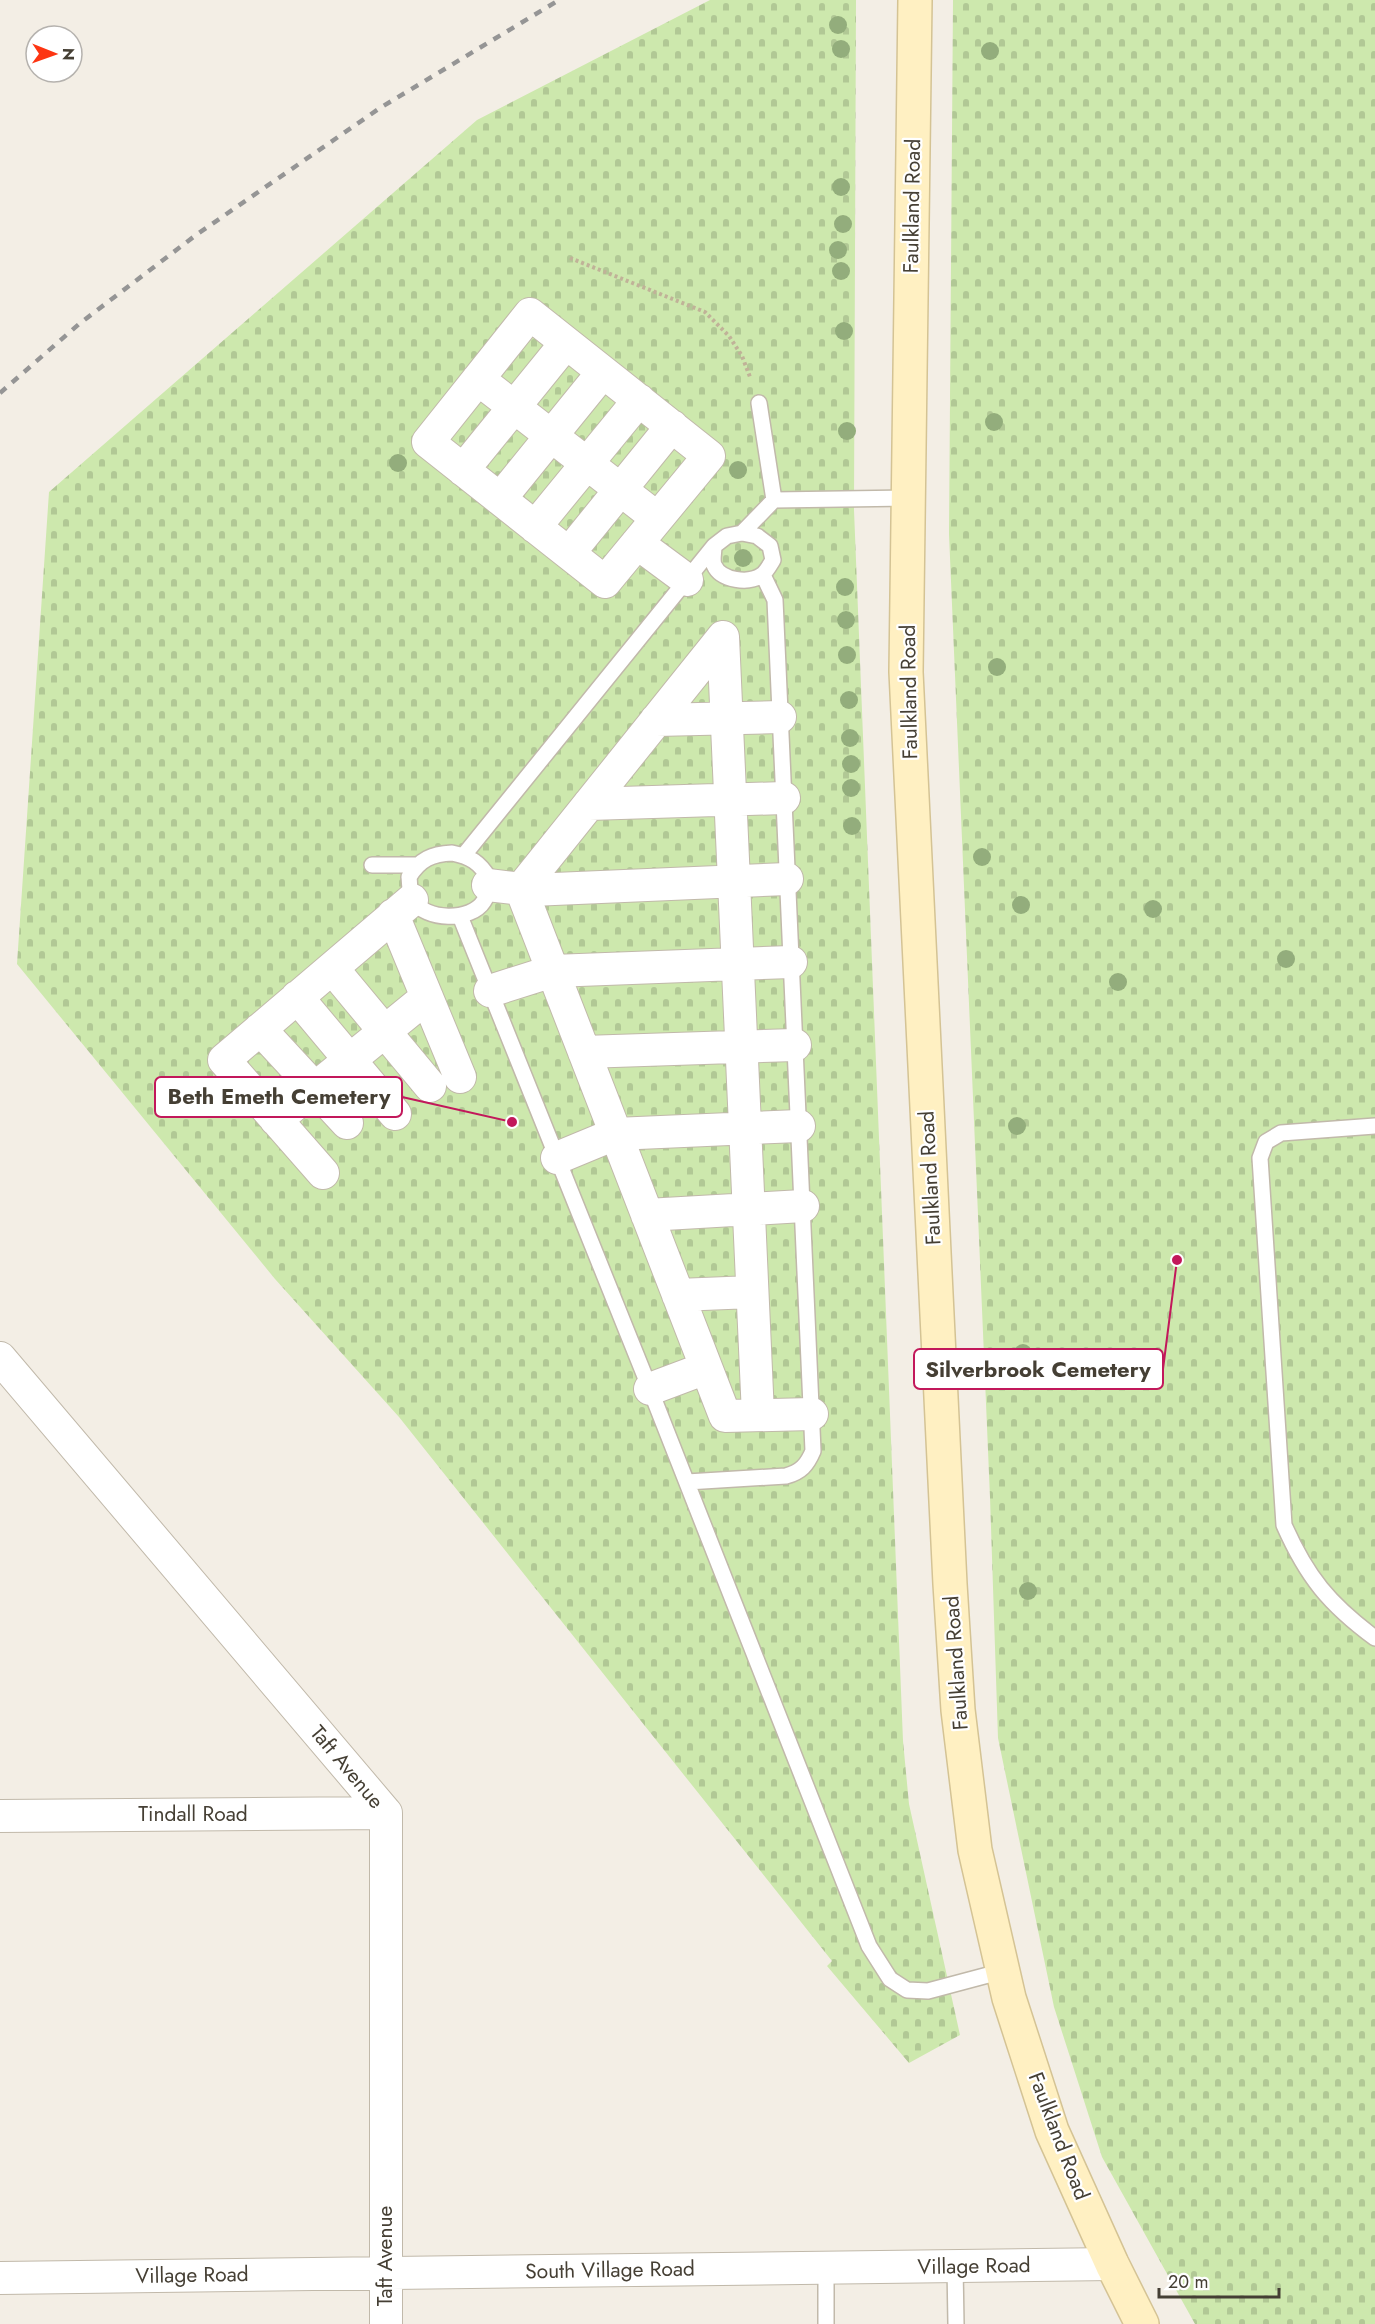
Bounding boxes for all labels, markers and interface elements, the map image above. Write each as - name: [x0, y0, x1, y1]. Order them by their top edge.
- north arrow: [24, 24, 84, 84]
- text: N: [57, 48, 80, 61]
- street label: Faulkland Road: [896, 138, 928, 274]
- street label: Faulkland Road: [893, 624, 925, 760]
- callout: Beth Emeth Cemetery: [155, 1077, 402, 1117]
- text: Beth Emeth Cemetery: [168, 1080, 391, 1112]
- street label: Faulkland Road: [911, 1110, 949, 1246]
- callout: Silverbrook Cemetery: [914, 1349, 1163, 1389]
- text: Silverbrook Cemetery: [925, 1353, 1151, 1385]
- street label: Faulkland Road: [936, 1595, 976, 1731]
- street label: Taft Avenue: [303, 1719, 391, 1815]
- street label: Tindall Road: [138, 1799, 248, 1829]
- street label: Faulkland Road: [1021, 2068, 1097, 2204]
- street label: Taft Avenue: [370, 2206, 400, 2306]
- street label: Village Road: [917, 2250, 1031, 2282]
- street label: South Village Road: [525, 2254, 695, 2286]
- street label: Village Road: [135, 2259, 249, 2291]
- scale bar: [1159, 2261, 1279, 2299]
- text: 20 m: [1168, 2269, 1208, 2295]

